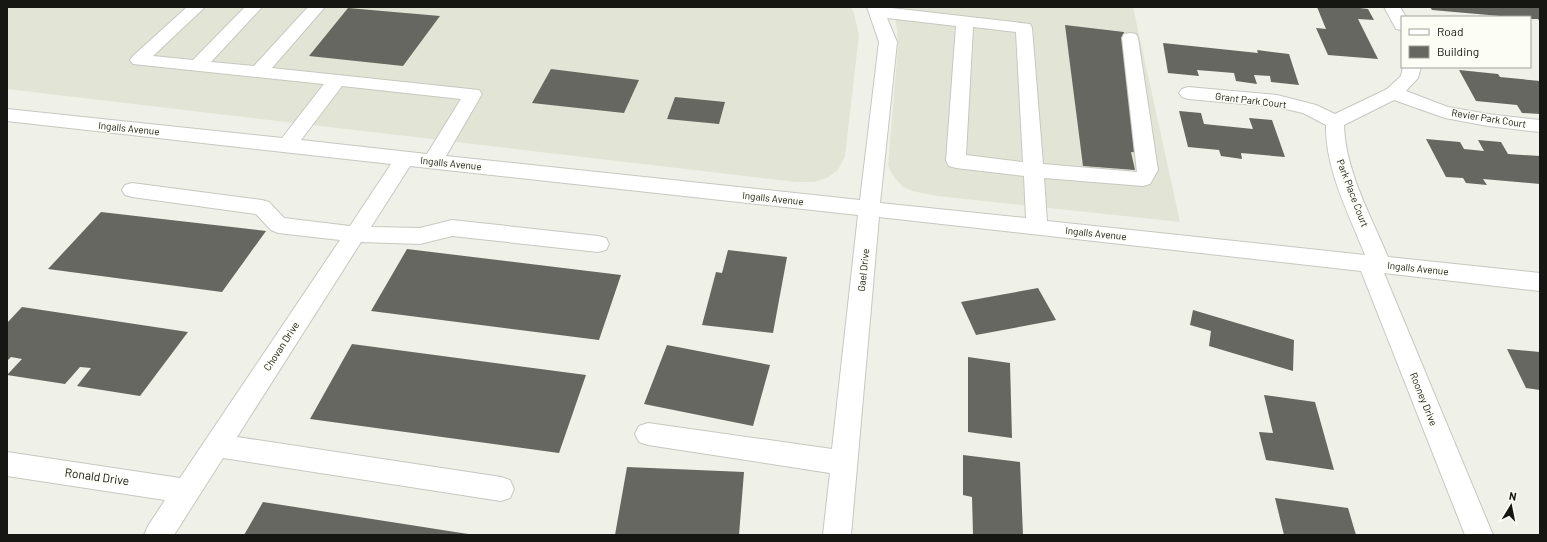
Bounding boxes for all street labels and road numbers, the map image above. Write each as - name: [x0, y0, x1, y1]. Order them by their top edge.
- street label: Grant Park Court: [1215, 90, 1288, 110]
- street label: Revier Park Court: [1451, 106, 1528, 130]
- street label: Ingalls Avenue: [98, 119, 160, 137]
- street label: Ingalls Avenue: [420, 154, 482, 172]
- street label: Park Place Court: [1335, 157, 1372, 229]
- street label: Ingalls Avenue: [742, 189, 804, 207]
- street label: Ingalls Avenue: [1065, 224, 1127, 242]
- street label: Gael Drive: [855, 248, 871, 292]
- street label: Ingalls Avenue: [1387, 259, 1449, 277]
- street label: Chovan Drive: [261, 319, 301, 373]
- street label: Rooney Drive: [1408, 371, 1440, 427]
- street label: Ronald Drive: [64, 465, 130, 487]

